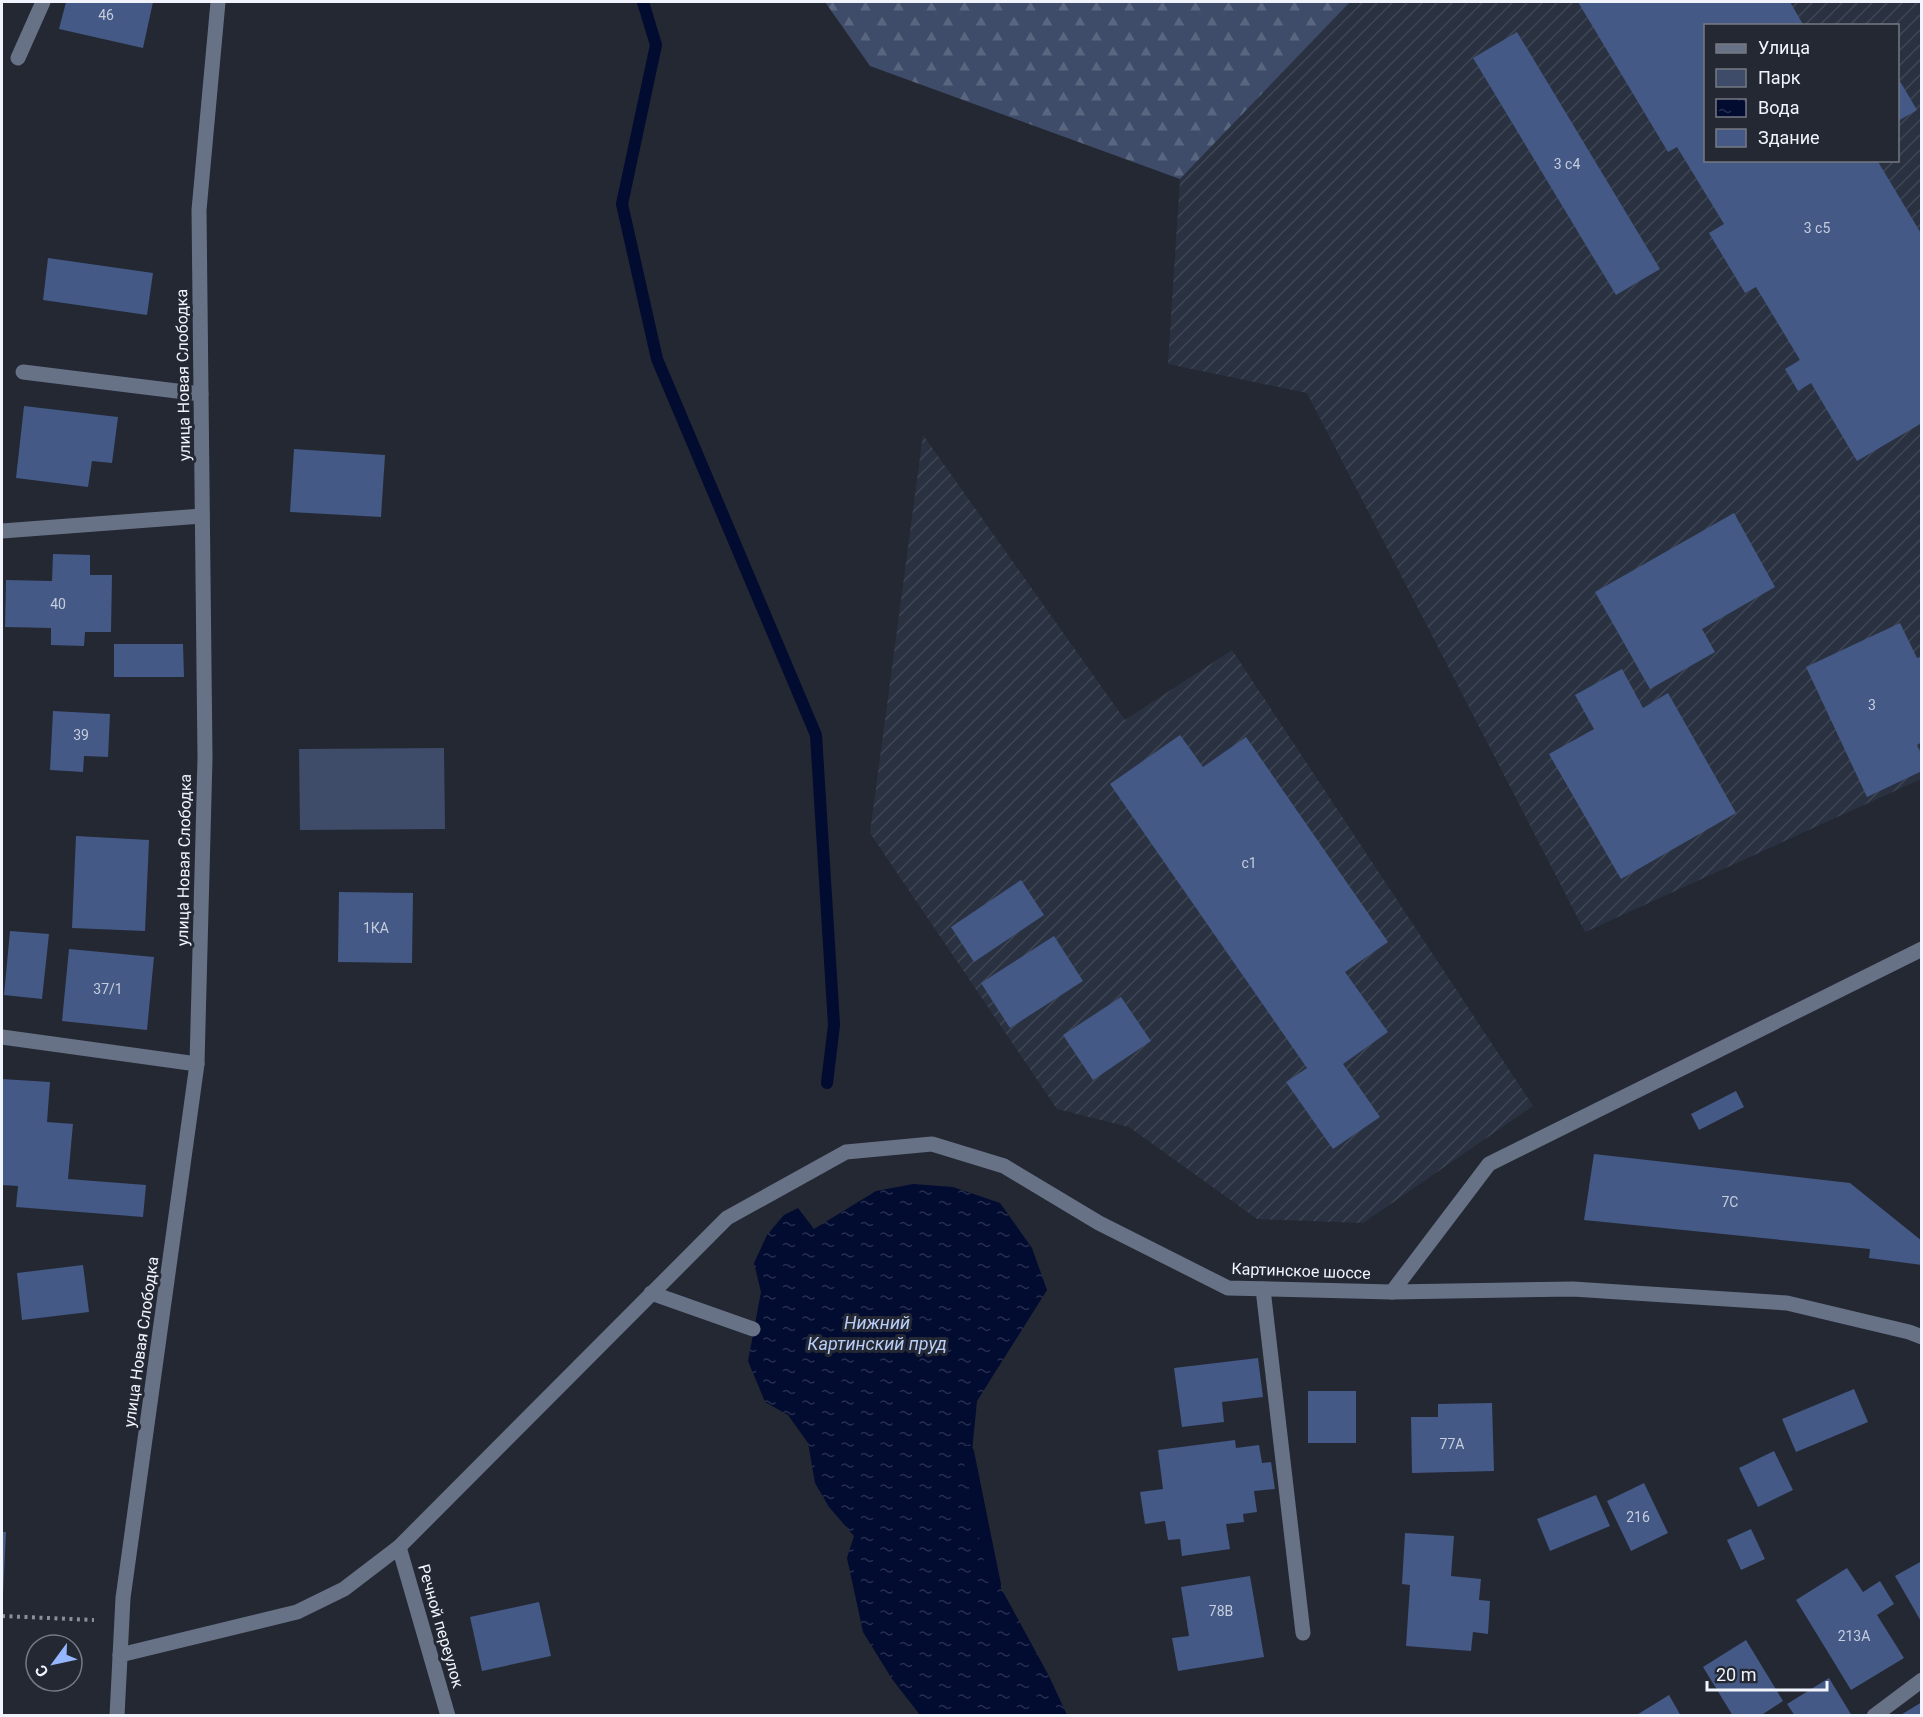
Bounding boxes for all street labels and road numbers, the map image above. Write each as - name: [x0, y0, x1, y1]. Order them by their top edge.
- street label: улица Новая Слободка: [172, 289, 194, 461]
- street label: улица Новая Слободка: [173, 774, 195, 946]
- street label: улица Новая Слободка: [120, 1255, 162, 1429]
- street label: Картинское шоссе: [1231, 1259, 1371, 1283]
- street label: Речной переулок: [414, 1562, 468, 1691]

